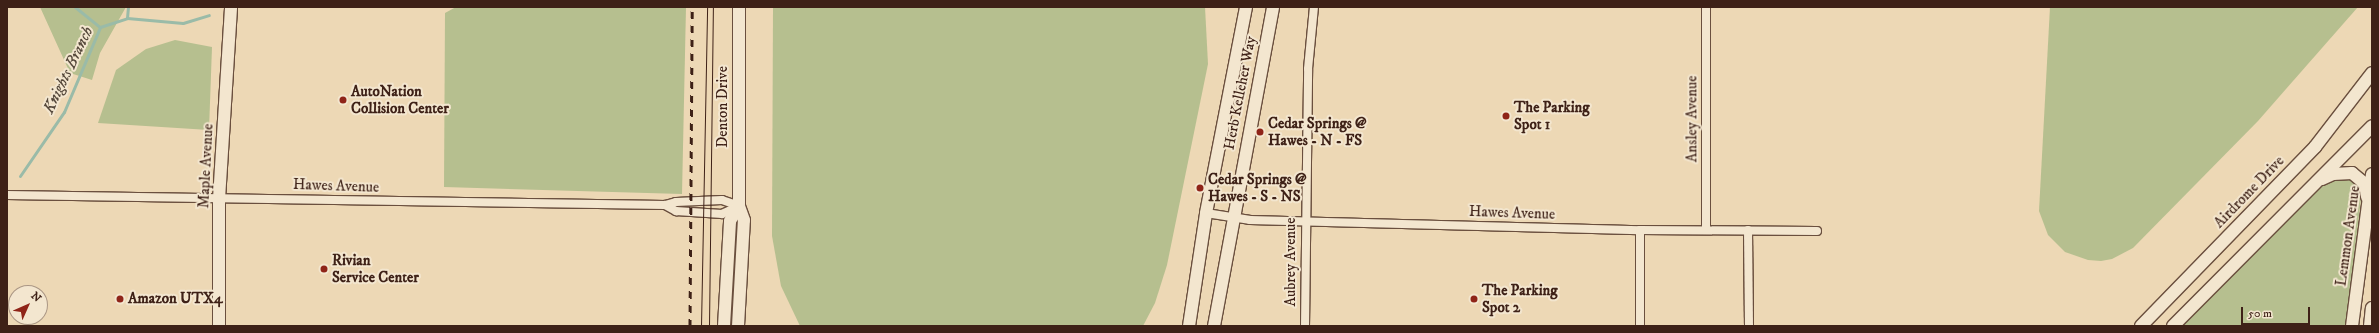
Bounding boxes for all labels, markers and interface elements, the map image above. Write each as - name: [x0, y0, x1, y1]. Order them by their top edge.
- water label: Knights Branch: [39, 23, 97, 117]
- street label: Herb Kelleher Way: [1220, 35, 1260, 151]
- street label: Denton Drive: [714, 66, 732, 148]
- street label: Ansley Avenue: [1683, 76, 1701, 162]
- place label: AutoNation Collision Center: [351, 82, 449, 117]
- marker: AutoNation Collision Center: [338, 95, 348, 105]
- place label: The Parking Spot 1: [1514, 98, 1590, 133]
- marker: The Parking Spot 1: [1501, 111, 1511, 121]
- place label: Cedar Springs @ Hawes - N - FS: [1268, 114, 1366, 149]
- street label: Maple Avenue: [195, 123, 217, 209]
- marker: Cedar Springs @ Hawes - N - FS: [1255, 127, 1265, 137]
- street label: Airdrome Drive: [2210, 152, 2288, 232]
- place label: Cedar Springs @ Hawes - S - NS: [1208, 170, 1306, 205]
- street label: Hawes Avenue: [293, 176, 379, 196]
- marker: Cedar Springs @ Hawes - S - NS: [1195, 183, 1205, 193]
- street label: Lemmon Avenue: [2332, 185, 2364, 287]
- street label: Hawes Avenue: [1469, 203, 1555, 223]
- street label: Aubrey Avenue: [1282, 217, 1300, 307]
- place label: Rivian Service Center: [332, 251, 419, 286]
- marker: Rivian Service Center: [319, 264, 329, 274]
- place label: The Parking Spot 2: [1482, 281, 1558, 316]
- north arrow: [8, 285, 48, 325]
- text: N: [28, 289, 44, 305]
- place label: Amazon UTX4: [128, 290, 223, 308]
- marker: Amazon UTX4: [115, 294, 125, 304]
- marker: The Parking Spot 2: [1469, 294, 1479, 304]
- scale bar: [2243, 299, 2312, 325]
- text: 50 m: [2248, 306, 2272, 321]

